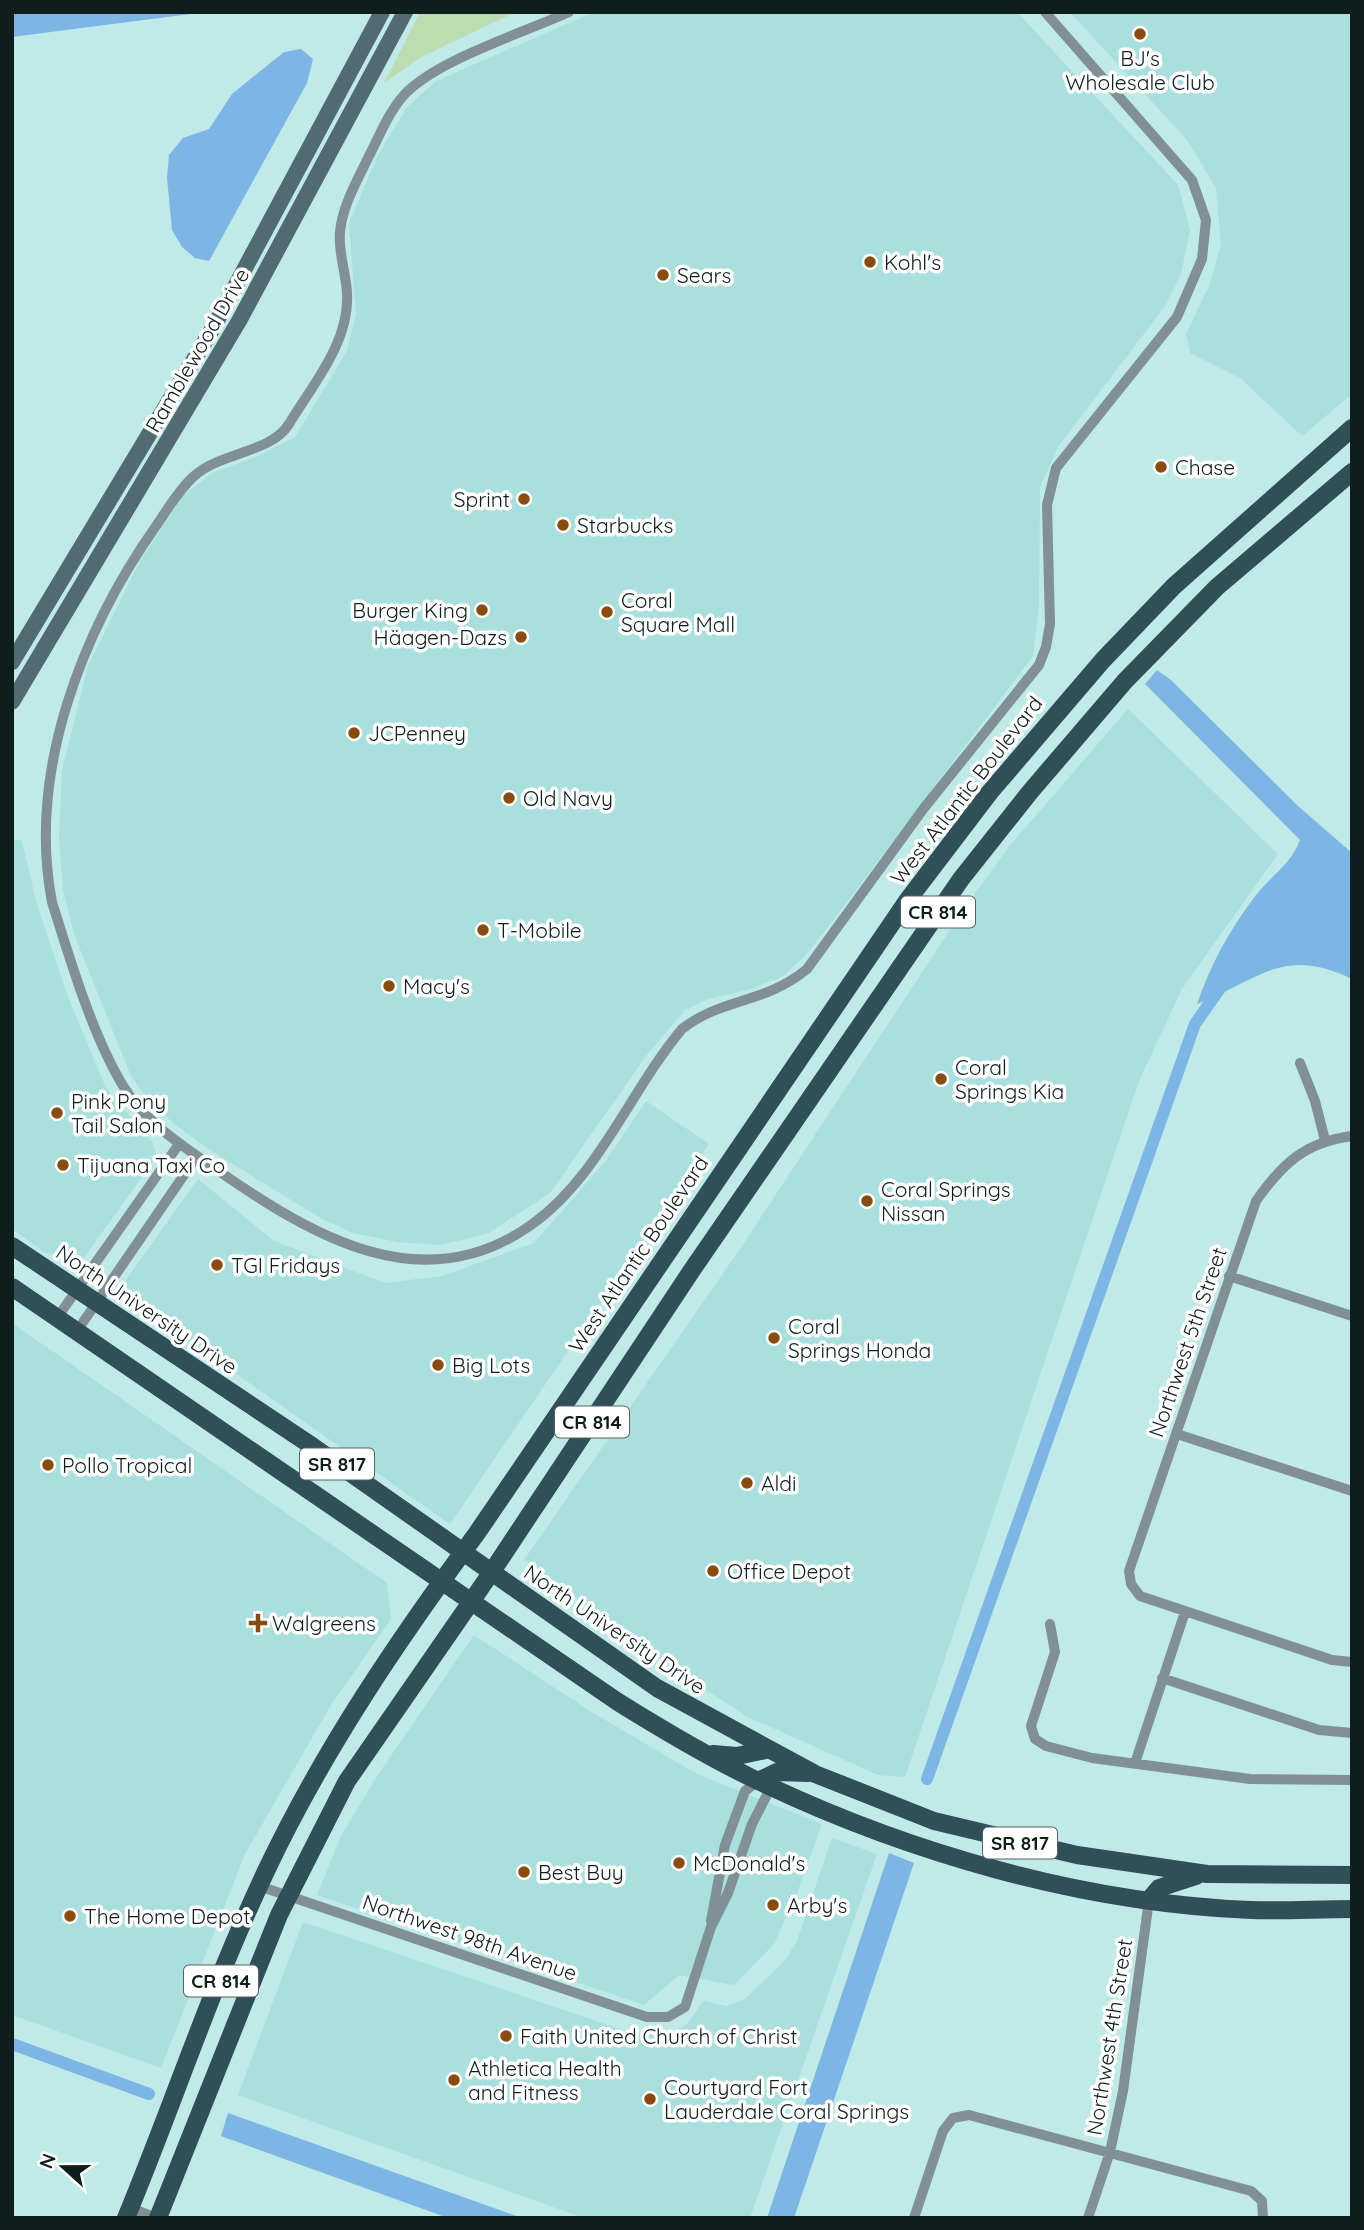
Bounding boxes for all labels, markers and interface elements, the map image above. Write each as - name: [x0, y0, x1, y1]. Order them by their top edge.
- marker: BJ's Wholesale Club: [1132, 26, 1148, 42]
- place label: BJ's Wholesale Club: [1065, 45, 1215, 95]
- place label: Kohl's: [884, 249, 941, 275]
- marker: Kohl's: [862, 254, 878, 270]
- place label: Sears: [677, 262, 731, 288]
- street label: Ramblewood Drive: [139, 263, 255, 437]
- marker: Sears: [655, 267, 671, 283]
- place label: Chase: [1175, 454, 1235, 480]
- marker: Chase: [1153, 459, 1169, 475]
- place label: Sprint: [454, 486, 510, 512]
- marker: Sprint: [516, 491, 532, 507]
- place label: Starbucks: [577, 512, 673, 538]
- marker: Starbucks: [555, 517, 571, 533]
- place label: Coral Square Mall: [621, 587, 735, 637]
- place label: Burger King: [352, 597, 468, 623]
- marker: Burger King: [474, 602, 490, 618]
- marker: Coral Square Mall: [599, 604, 615, 620]
- place label: Häagen-Dazs: [374, 624, 507, 650]
- marker: Häagen-Dazs: [513, 629, 529, 645]
- street label: West Atlantic Boulevard: [884, 691, 1048, 889]
- place label: JCPenney: [368, 720, 466, 746]
- marker: JCPenney: [346, 725, 362, 741]
- place label: Old Navy: [523, 785, 613, 811]
- marker: Old Navy: [501, 790, 517, 806]
- road number: CR 814: [901, 896, 975, 928]
- place label: T-Mobile: [497, 917, 582, 943]
- marker: T-Mobile: [475, 922, 491, 938]
- place label: Macy's: [403, 973, 470, 999]
- marker: Macy's: [381, 978, 397, 994]
- place label: Coral Springs Kia: [955, 1054, 1064, 1104]
- marker: Coral Springs Kia: [933, 1071, 949, 1087]
- place label: Pink Pony Tail Salon: [71, 1088, 166, 1138]
- marker: Pink Pony Tail Salon: [49, 1105, 65, 1121]
- street label: West Atlantic Boulevard: [562, 1151, 714, 1357]
- place label: Tijuana Taxi Co: [77, 1152, 225, 1178]
- marker: Tijuana Taxi Co: [55, 1157, 71, 1173]
- place label: Coral Springs Nissan: [881, 1176, 1011, 1226]
- marker: Coral Springs Nissan: [859, 1193, 875, 1209]
- street label: North University Drive: [51, 1239, 243, 1379]
- street label: Northwest 5th Street: [1142, 1244, 1232, 1440]
- place label: TGI Fridays: [231, 1252, 340, 1278]
- marker: TGI Fridays: [209, 1257, 225, 1273]
- place label: Coral Springs Honda: [788, 1313, 931, 1363]
- marker: Coral Springs Honda: [766, 1330, 782, 1346]
- place label: Big Lots: [452, 1352, 530, 1378]
- marker: Big Lots: [430, 1357, 446, 1373]
- road number: CR 814: [555, 1406, 629, 1438]
- road number: SR 817: [300, 1448, 374, 1480]
- place label: Pollo Tropical: [62, 1452, 192, 1478]
- marker: Pollo Tropical: [40, 1457, 56, 1473]
- place label: Aldi: [761, 1470, 796, 1496]
- marker: Aldi: [739, 1475, 755, 1491]
- place label: Office Depot: [727, 1558, 851, 1584]
- street label: North University Drive: [519, 1559, 711, 1699]
- marker: Office Depot: [705, 1563, 721, 1579]
- place label: Walgreens: [272, 1610, 376, 1636]
- marker: Walgreens: [250, 1615, 266, 1631]
- road number: SR 817: [983, 1828, 1057, 1858]
- place label: McDonald's: [693, 1850, 805, 1876]
- marker: McDonald's: [671, 1855, 687, 1871]
- place label: Best Buy: [538, 1859, 624, 1885]
- marker: Best Buy: [516, 1864, 532, 1880]
- street label: Northwest 98th Avenue: [359, 1888, 581, 1986]
- place label: Arby's: [787, 1892, 847, 1918]
- marker: Arby's: [765, 1897, 781, 1913]
- place label: The Home Depot: [84, 1903, 250, 1929]
- marker: The Home Depot: [62, 1908, 78, 1924]
- street label: Northwest 4th Street: [1081, 1937, 1137, 2137]
- road number: CR 814: [184, 1966, 258, 1996]
- place label: Faith United Church of Christ: [520, 2023, 797, 2049]
- marker: Faith United Church of Christ: [498, 2028, 514, 2044]
- place label: Athletica Health and Fitness: [468, 2055, 622, 2105]
- marker: Athletica Health and Fitness: [446, 2072, 462, 2088]
- place label: Courtyard Fort Lauderdale Coral Springs: [664, 2074, 909, 2124]
- marker: Courtyard Fort Lauderdale Coral Springs: [642, 2091, 658, 2107]
- north arrow: [28, 2132, 98, 2202]
- text: N: [33, 2150, 61, 2172]

